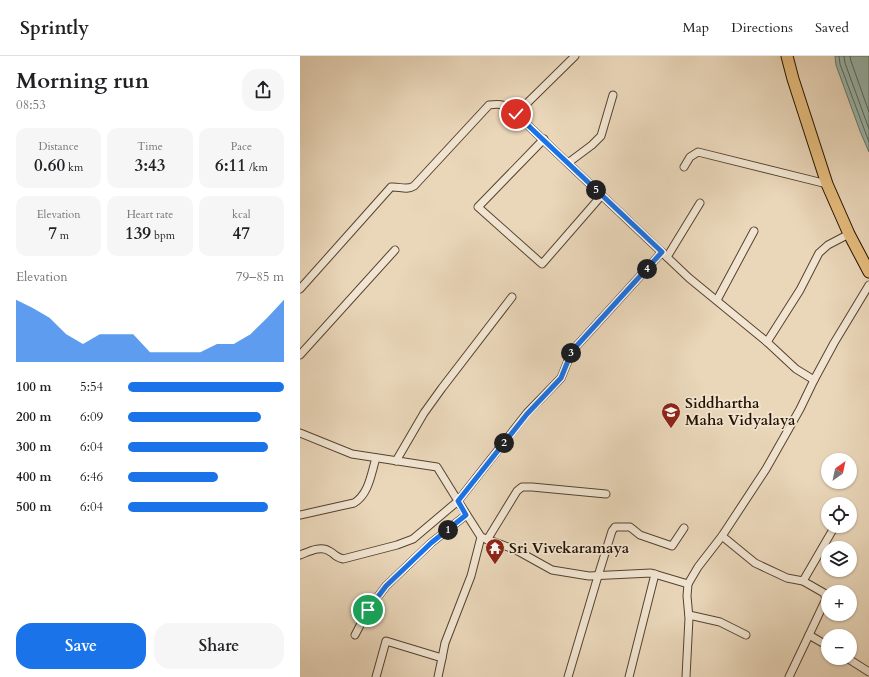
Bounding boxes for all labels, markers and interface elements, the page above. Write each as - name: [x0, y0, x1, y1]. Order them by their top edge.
- text: Sprintly: [20, 15, 89, 41]
- text: Map: [683, 18, 709, 37]
- text: Directions: [731, 18, 793, 37]
- text: Saved: [815, 18, 849, 37]
- text: Morning run: [16, 66, 149, 96]
- button: share: [242, 69, 284, 111]
- text: 08:53: [16, 96, 46, 114]
- pin: [499, 97, 533, 131]
- icon: check: [505, 103, 527, 125]
- text: Distance: [39, 139, 79, 154]
- text: Time: [137, 139, 163, 154]
- text: Pace: [231, 139, 252, 154]
- text: 0.60: [34, 154, 65, 177]
- text: 3:43: [134, 154, 166, 177]
- text: 6:11: [215, 154, 246, 177]
- text: km: [65, 160, 83, 175]
- text: /km: [246, 160, 268, 175]
- pin: 5: [586, 180, 606, 200]
- text: 5: [593, 182, 599, 197]
- text: Elevation: [37, 207, 81, 222]
- text: Heart rate: [127, 207, 173, 222]
- text: kcal: [232, 207, 251, 222]
- text: 7: [48, 222, 57, 245]
- text: 139: [125, 222, 151, 245]
- text: 47: [233, 222, 250, 245]
- text: m: [57, 228, 69, 243]
- text: bpm: [151, 228, 175, 243]
- pin: 4: [637, 259, 657, 279]
- text: 4: [644, 261, 650, 276]
- text: Elevation: [16, 268, 68, 286]
- text: 79–85 m: [236, 268, 284, 286]
- pin: 3: [561, 343, 581, 363]
- text: 3: [568, 345, 574, 360]
- text: 100 m: [16, 378, 51, 396]
- text: 5:54: [80, 378, 103, 396]
- place label: Siddhartha Maha Vidyalaya: [685, 393, 796, 430]
- school or university icon: Siddhartha Maha Vidyalaya: [660, 401, 682, 429]
- text: 200 m: [16, 408, 51, 426]
- text: 6:09: [80, 408, 103, 426]
- pin: 2: [494, 433, 514, 453]
- text: 2: [501, 435, 507, 450]
- text: 300 m: [16, 438, 51, 456]
- text: 6:04: [80, 438, 103, 456]
- north arrow: [821, 453, 857, 489]
- map controls: [821, 453, 857, 665]
- text: 400 m: [16, 468, 51, 486]
- text: 6:46: [80, 468, 103, 486]
- button: locate: [821, 497, 857, 533]
- text: 500 m: [16, 498, 51, 516]
- text: 6:04: [80, 498, 103, 516]
- pin: 1: [438, 520, 458, 540]
- text: 1: [445, 522, 451, 537]
- temple icon: Sri Vivekaramaya: [484, 537, 506, 565]
- place label: Sri Vivekaramaya: [509, 538, 630, 558]
- button: layers: [821, 541, 857, 577]
- button: +: [821, 585, 857, 621]
- pin: [351, 593, 385, 627]
- icon: arrive: [357, 599, 379, 621]
- button: Save: [16, 623, 146, 669]
- button: Share: [154, 623, 284, 669]
- button: −: [821, 629, 857, 665]

